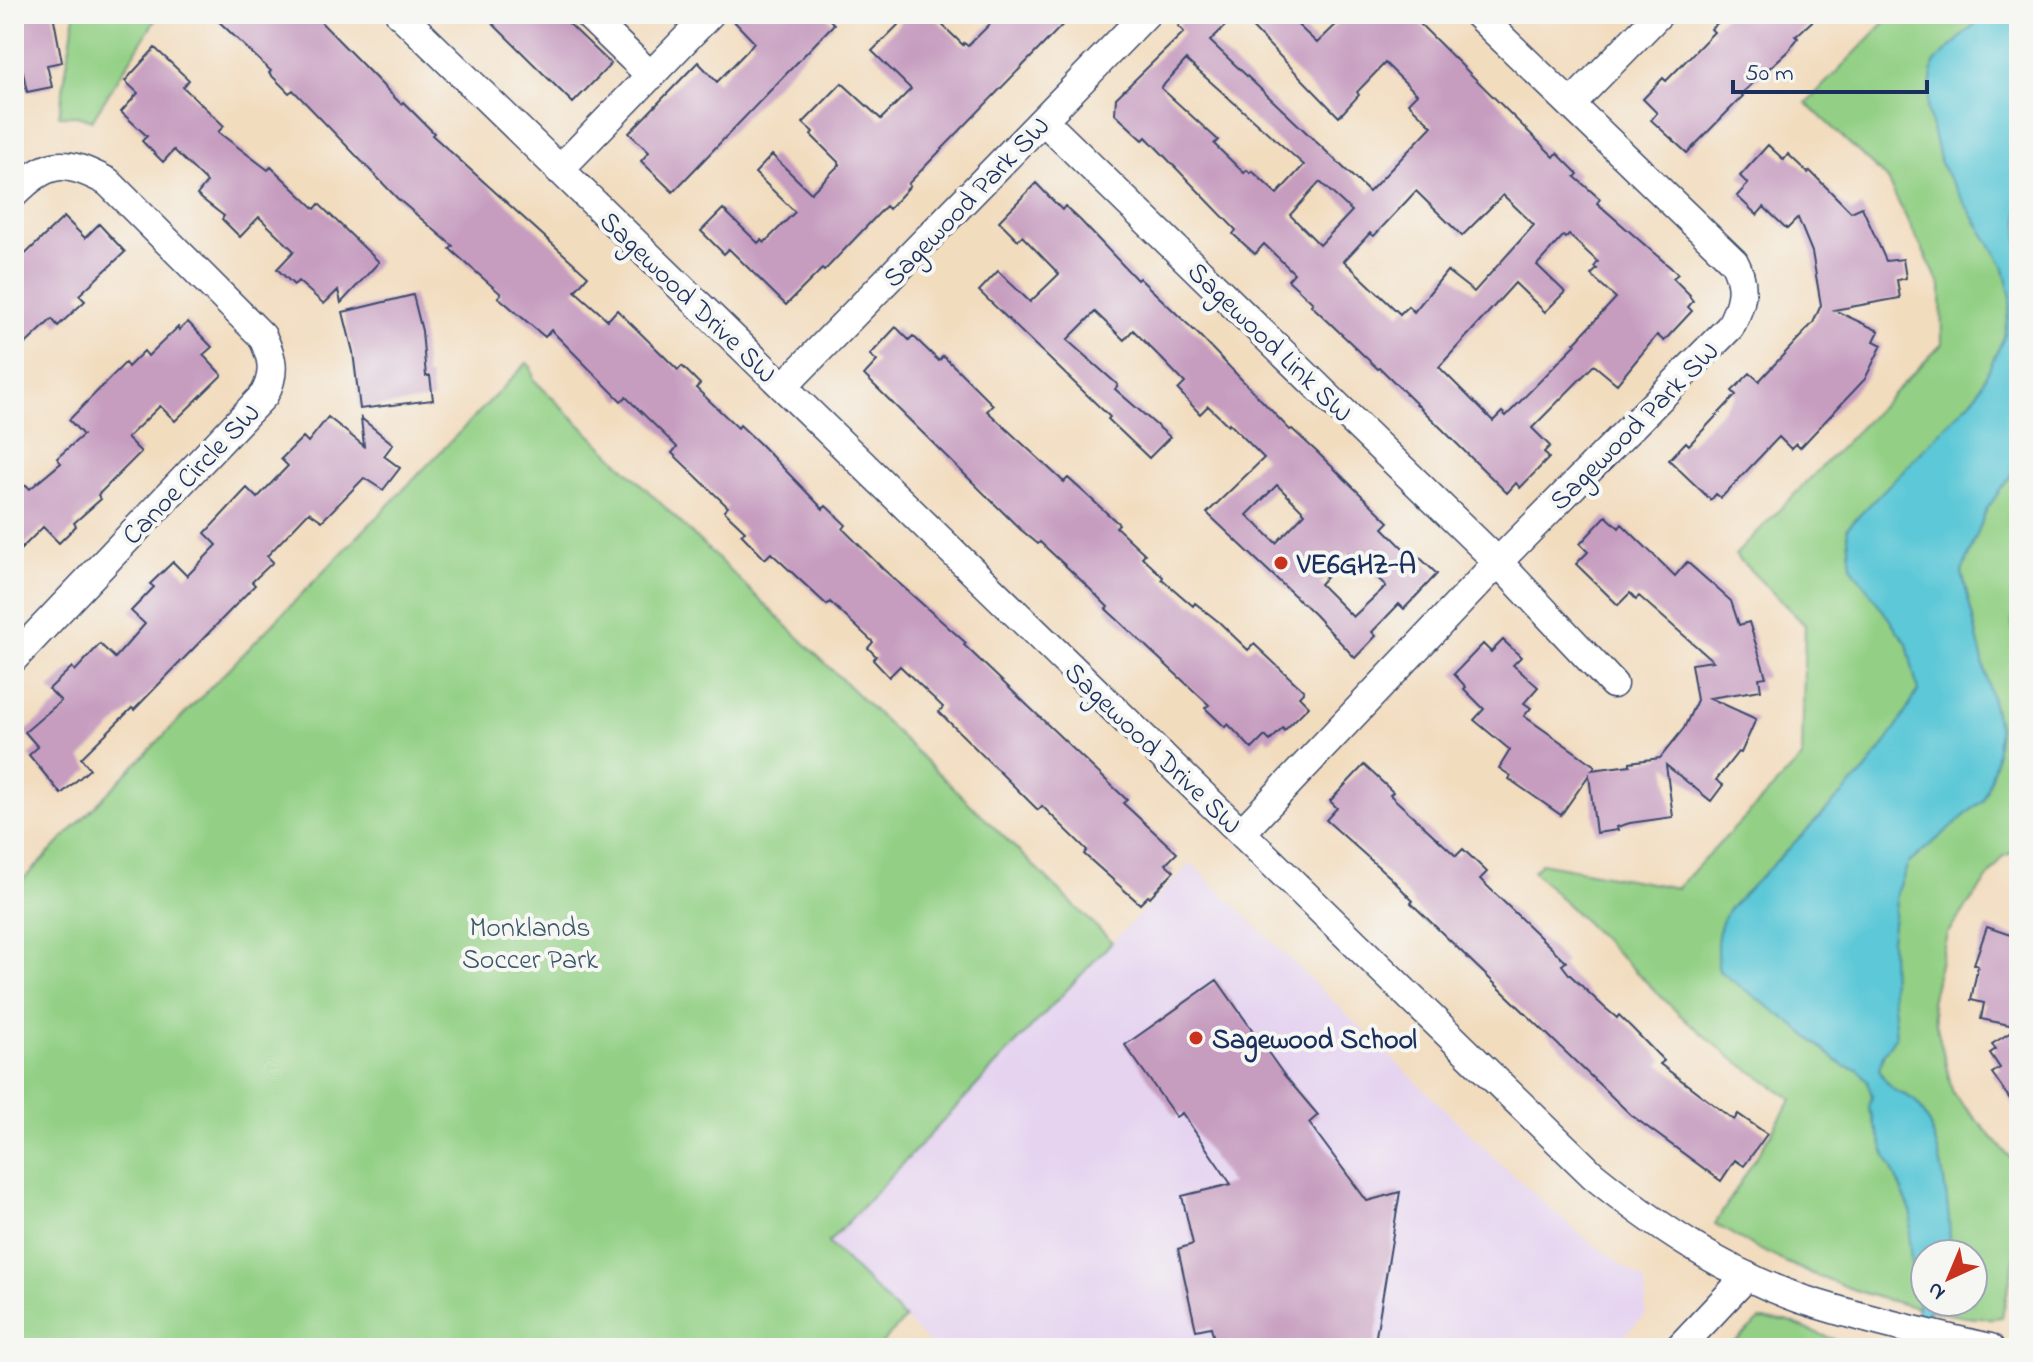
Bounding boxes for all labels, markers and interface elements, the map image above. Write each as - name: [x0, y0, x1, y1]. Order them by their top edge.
- scale bar: [1733, 44, 1927, 94]
- text: 50 m: [1745, 57, 1794, 92]
- street label: Sagewood Park SW: [874, 108, 1061, 299]
- street label: Sagewood Drive SW: [588, 203, 785, 394]
- street label: Sagewood Link SW: [1177, 254, 1361, 433]
- street label: Sagewood Park SW: [1541, 333, 1730, 522]
- street label: Canoe Circle SW: [114, 395, 271, 556]
- place label: VE6GHZ-A: [1296, 546, 1416, 587]
- marker: VE6GHZ-A: [1272, 554, 1290, 572]
- street label: Sagewood Drive SW: [1053, 654, 1250, 845]
- park label: Monklands Soccer Park: [462, 909, 599, 982]
- place label: Sagewood School: [1212, 1021, 1417, 1063]
- marker: Sagewood School: [1187, 1029, 1205, 1047]
- north arrow: [1909, 1238, 1989, 1318]
- text: N: [1921, 1274, 1954, 1307]

